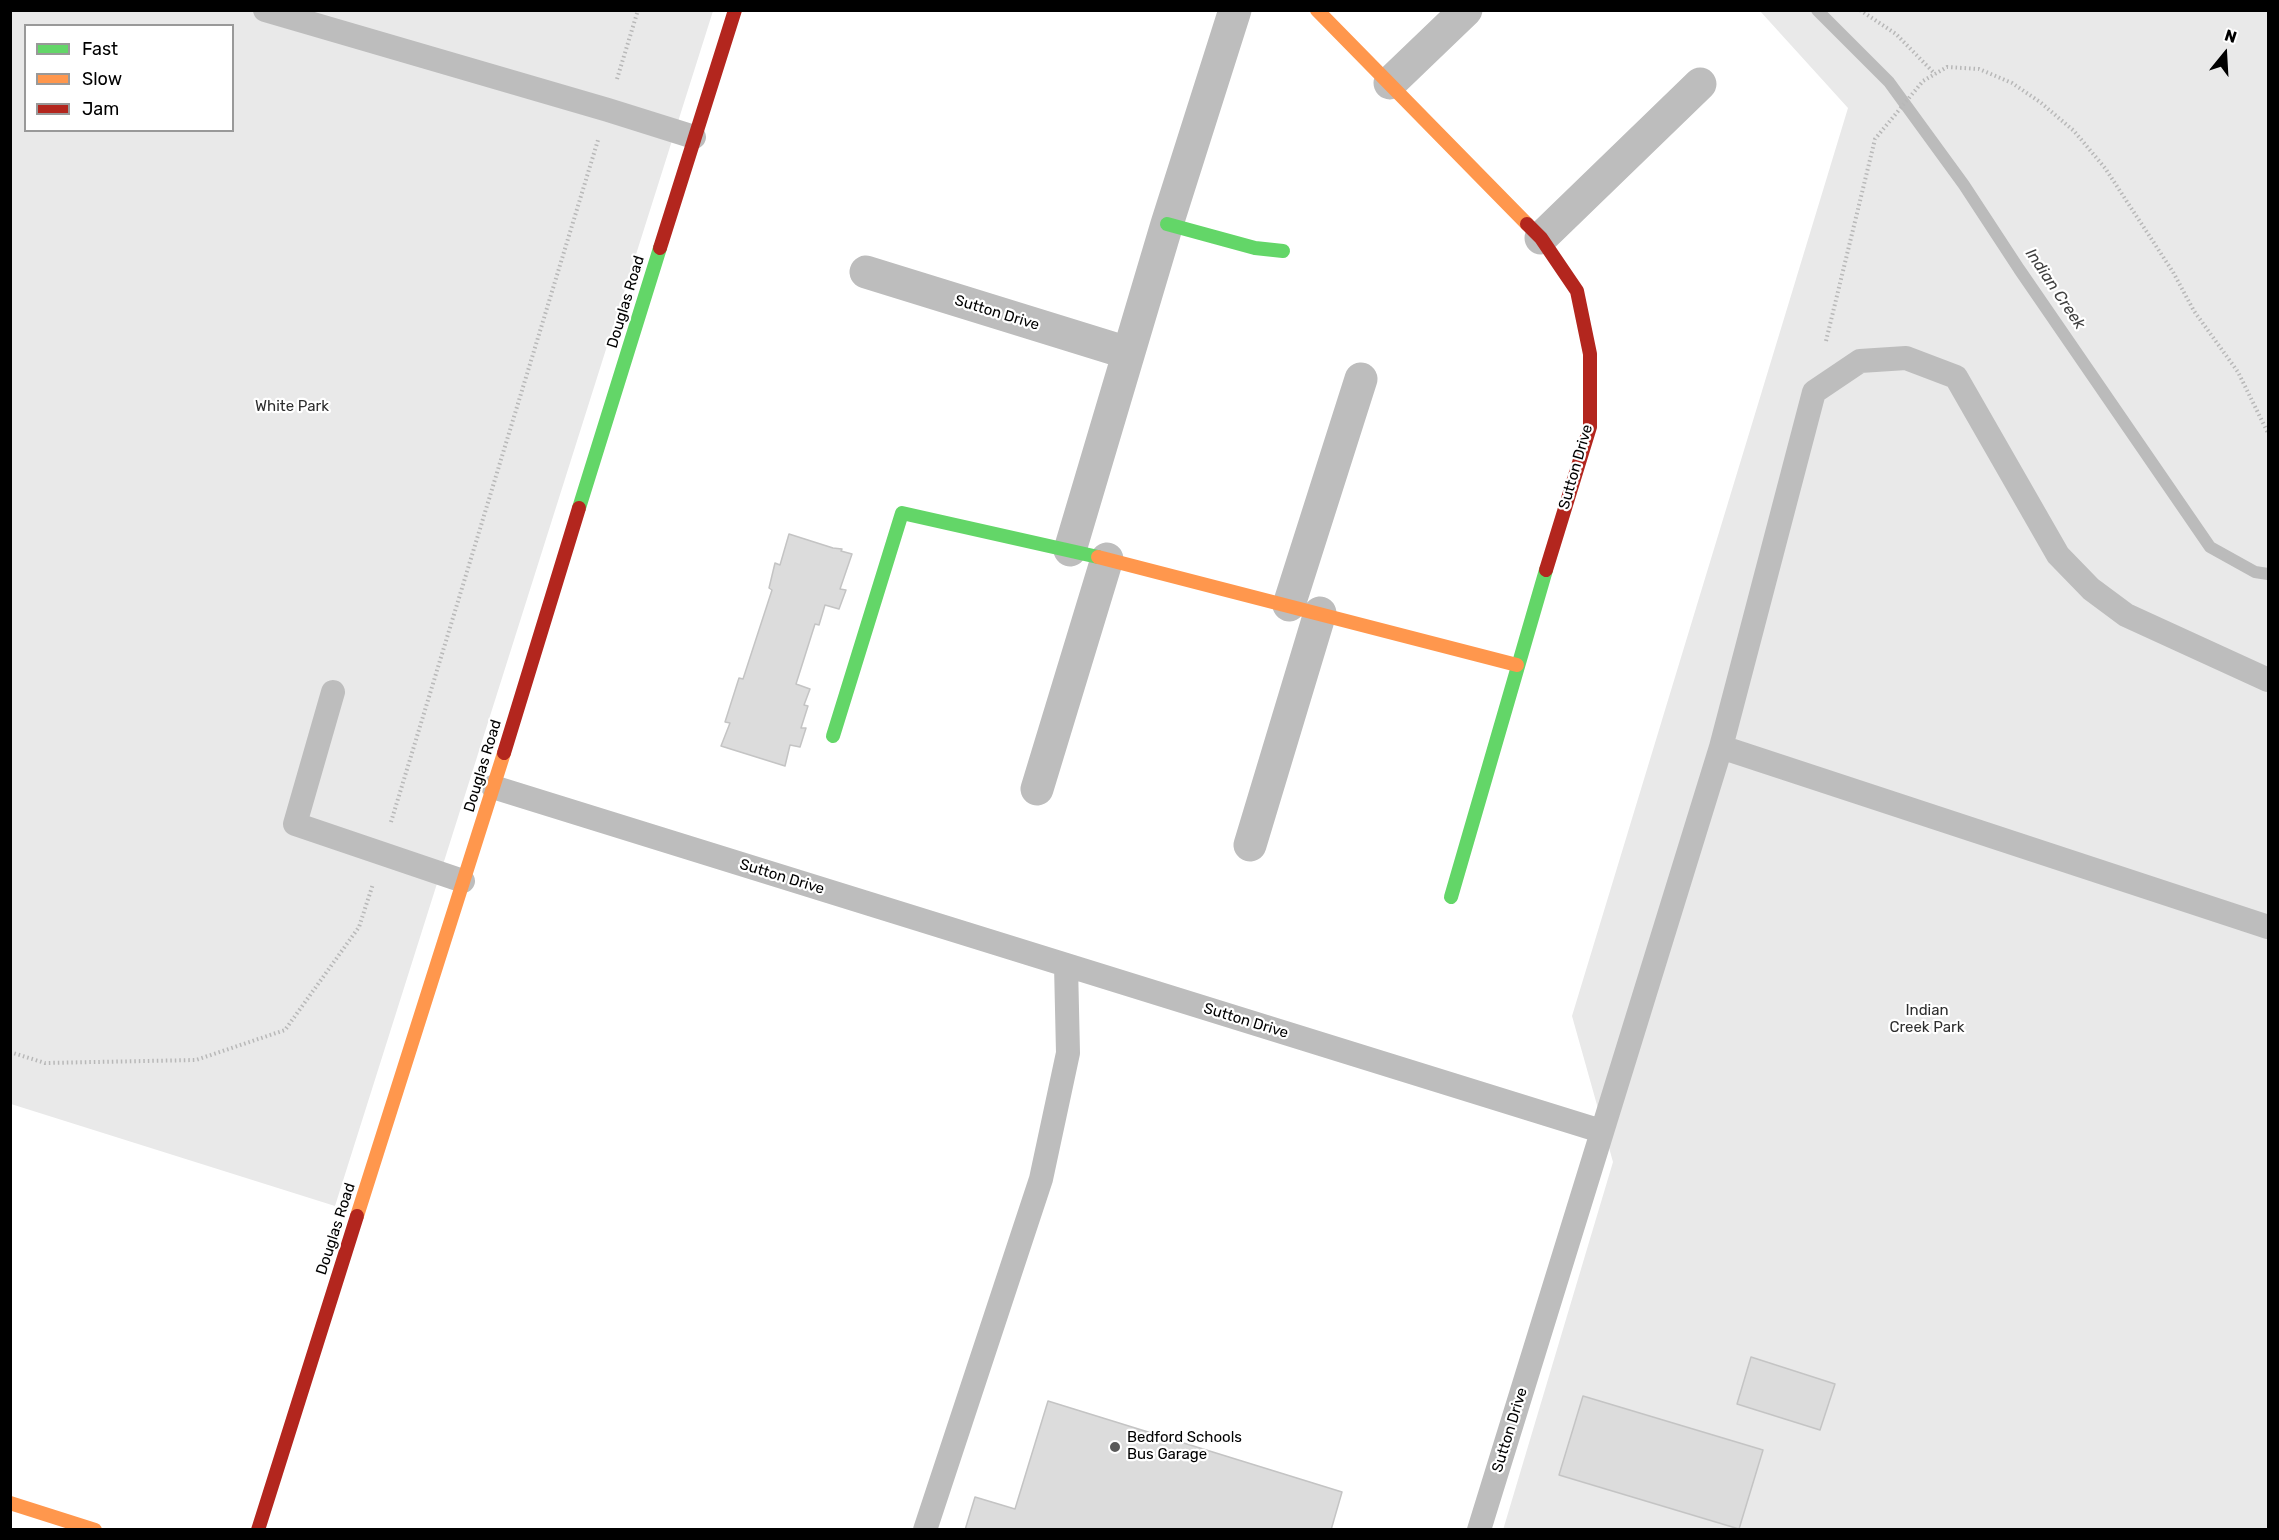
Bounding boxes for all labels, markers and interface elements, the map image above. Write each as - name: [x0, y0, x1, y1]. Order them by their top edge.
- legend: [24, 24, 234, 132]
- north arrow: [2195, 24, 2255, 84]
- text: N: [2222, 26, 2239, 47]
- text: Fast: [82, 38, 118, 60]
- text: Slow: [82, 68, 122, 90]
- text: Jam: [82, 98, 119, 120]
- water label: Indian Creek: [2021, 245, 2089, 333]
- street label: Douglas Road: [603, 254, 649, 350]
- street label: Sutton Drive: [953, 292, 1041, 334]
- park label: White Park: [255, 398, 329, 416]
- street label: Sutton Drive: [1555, 422, 1597, 512]
- street label: Douglas Road: [460, 718, 506, 814]
- street label: Sutton Drive: [738, 856, 826, 898]
- street label: Sutton Drive: [1202, 1000, 1290, 1042]
- park label: Indian Creek Park: [1890, 1002, 1964, 1037]
- street label: Douglas Road: [313, 1181, 359, 1277]
- street label: Sutton Drive: [1489, 1386, 1531, 1474]
- place label: Bedford Schools Bus Garage: [1127, 1429, 1242, 1464]
- marker: Bedford Schools Bus Garage: [1108, 1440, 1122, 1454]

